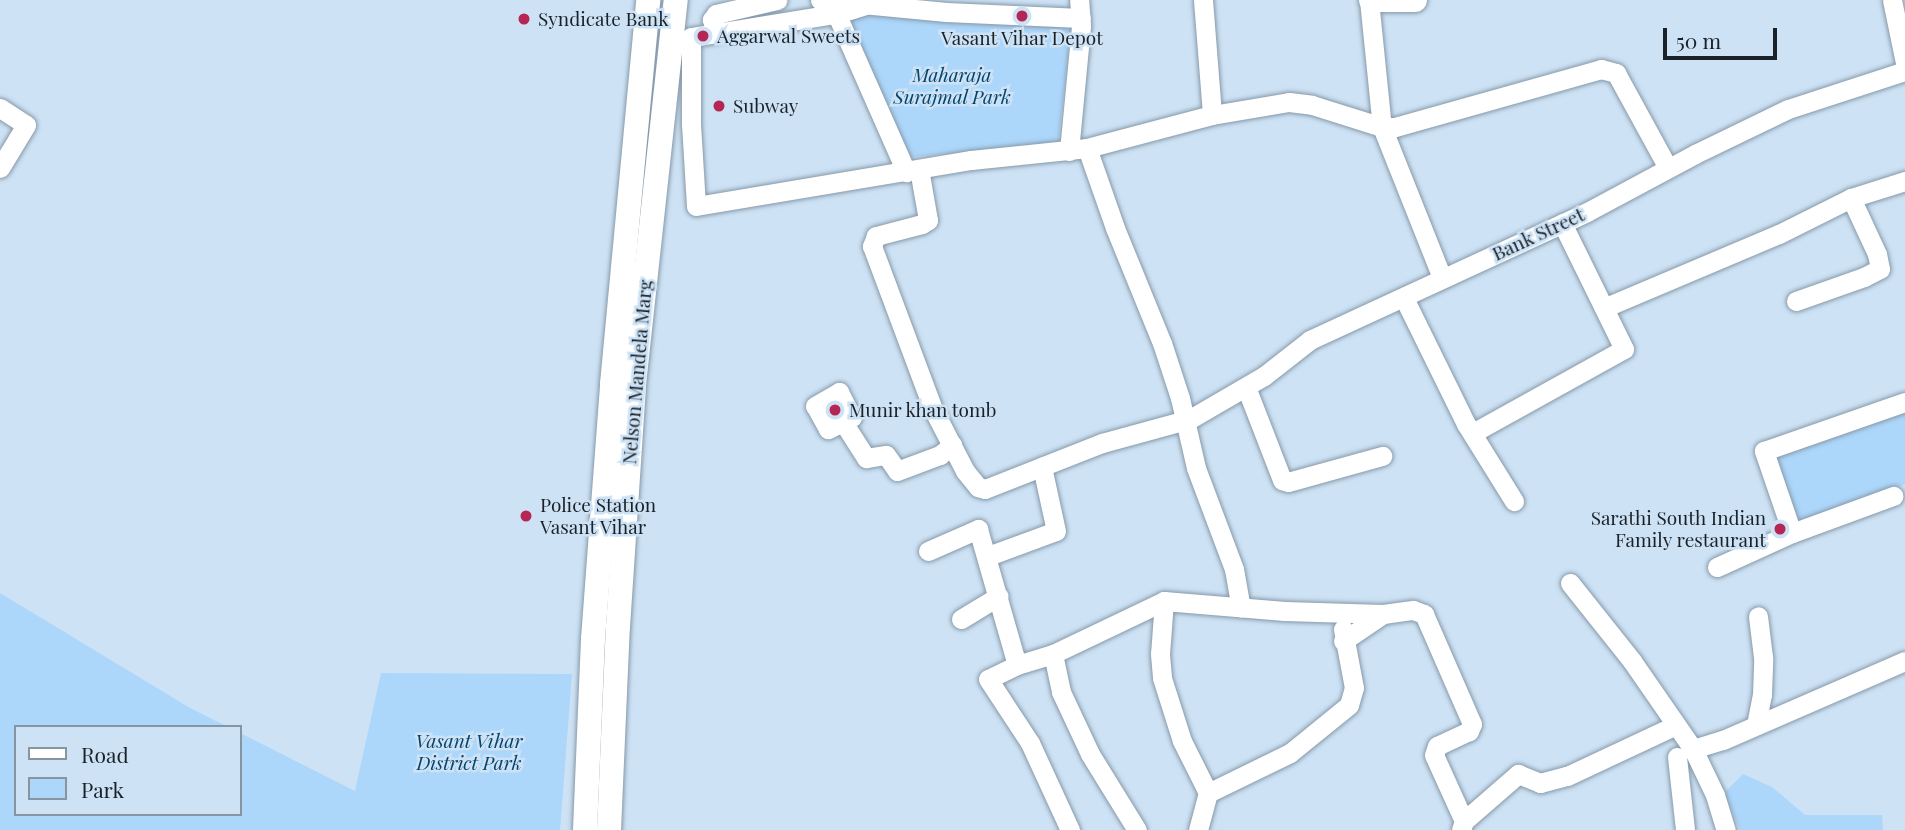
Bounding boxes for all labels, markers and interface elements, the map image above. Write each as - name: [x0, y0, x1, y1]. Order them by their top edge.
- place label: Syndicate Bank: [538, 8, 669, 30]
- marker: Vasant Vihar Depot: [1014, 8, 1030, 24]
- marker: Syndicate Bank: [516, 11, 532, 27]
- scale bar: [1667, 14, 1781, 58]
- place label: Aggarwal Sweets: [717, 25, 860, 47]
- text: 50 m: [1676, 26, 1721, 54]
- place label: Vasant Vihar Depot: [940, 27, 1104, 49]
- marker: Aggarwal Sweets: [695, 28, 711, 44]
- park label: Maharaja Surajmal Park: [893, 64, 1011, 108]
- place label: Subway: [733, 95, 798, 117]
- marker: Subway: [711, 98, 727, 114]
- street label: Bank Street: [1488, 203, 1588, 265]
- street label: Nelson Mandela Marg: [618, 279, 656, 465]
- place label: Munir khan tomb: [849, 399, 998, 421]
- marker: Munir khan tomb: [827, 402, 843, 418]
- place label: Police Station Vasant Vihar: [540, 494, 656, 538]
- place label: Sarathi South Indian Family restaurant: [1591, 507, 1766, 551]
- marker: Police Station Vasant Vihar: [518, 508, 534, 524]
- marker: Sarathi South Indian Family restaurant: [1772, 521, 1788, 537]
- legend: [14, 725, 242, 816]
- park label: Vasant Vihar District Park: [415, 730, 523, 774]
- text: Road: [81, 740, 129, 768]
- text: Park: [81, 775, 124, 803]

